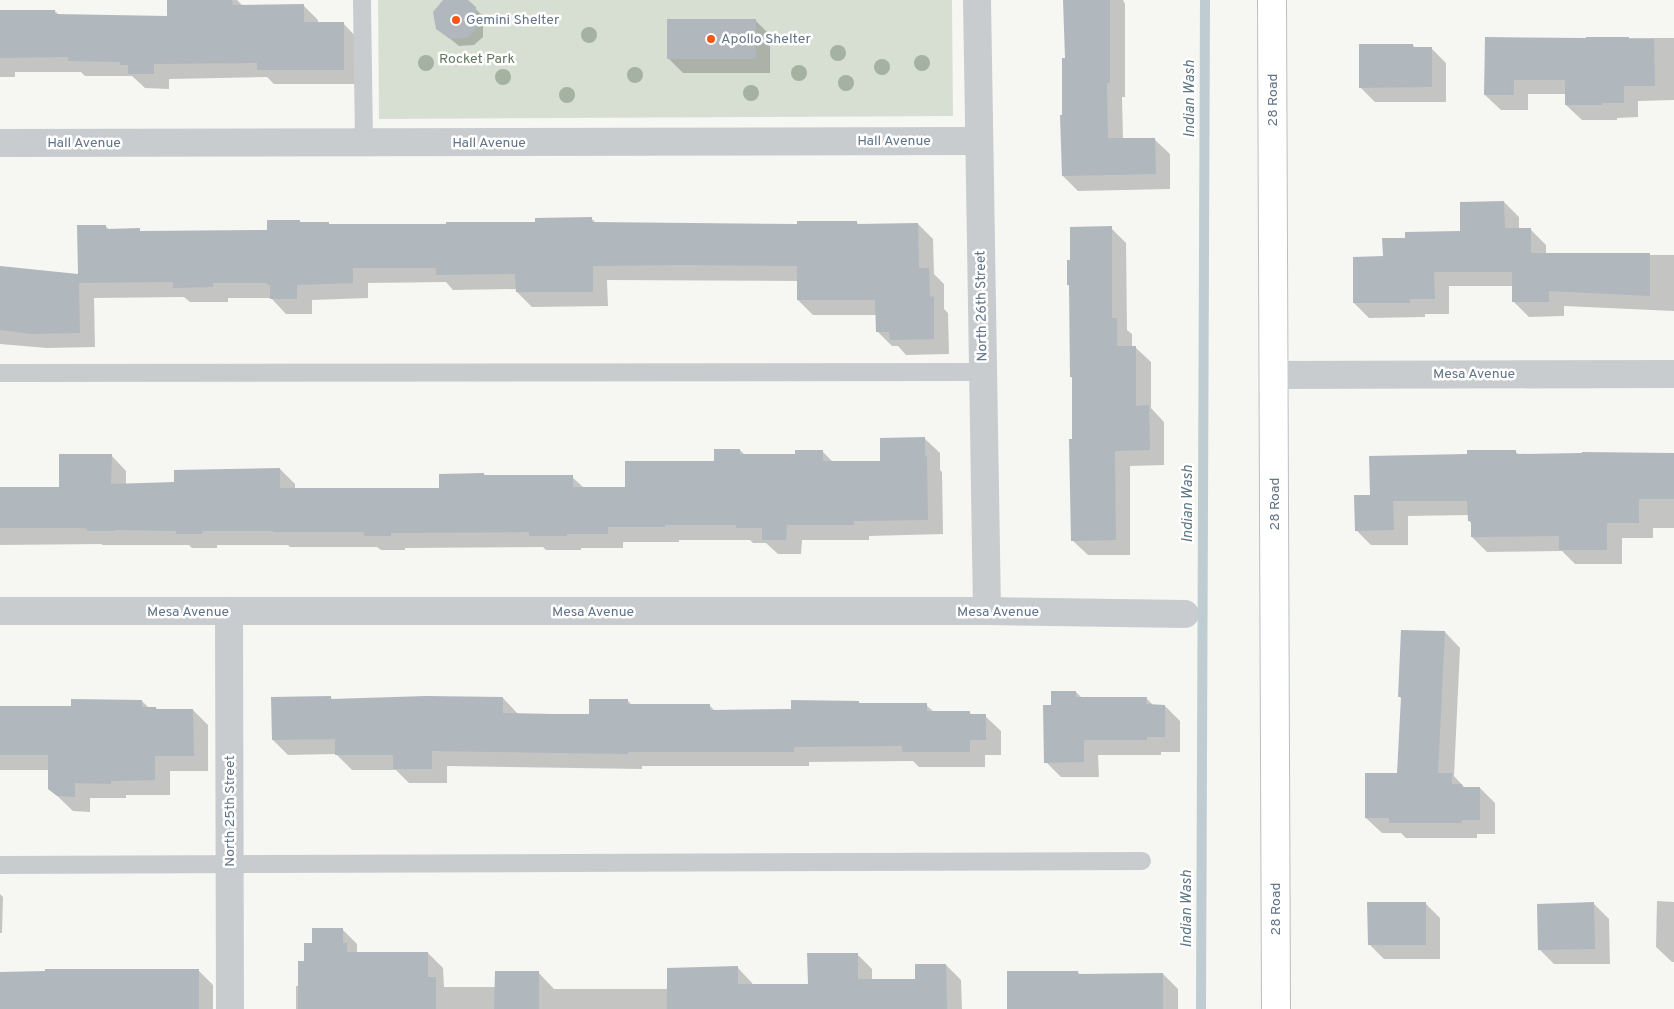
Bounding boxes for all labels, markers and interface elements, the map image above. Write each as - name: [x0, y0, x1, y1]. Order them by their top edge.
- place label: Gemini Shelter: [466, 12, 560, 29]
- marker: Gemini Shelter: [450, 14, 462, 26]
- place label: Apollo Shelter: [721, 31, 811, 48]
- marker: Apollo Shelter: [705, 33, 717, 45]
- park label: Rocket Park: [439, 51, 515, 68]
- water label: Indian Wash: [1181, 60, 1200, 138]
- street label: 28 Road: [1265, 74, 1282, 126]
- street label: Hall Avenue: [857, 133, 931, 150]
- street label: Hall Avenue: [47, 135, 121, 152]
- street label: Hall Avenue: [452, 135, 526, 152]
- street label: North 26th Street: [973, 250, 991, 362]
- street label: Mesa Avenue: [1433, 366, 1515, 383]
- water label: Indian Wash: [1179, 465, 1198, 543]
- street label: 28 Road: [1267, 478, 1284, 530]
- street label: Mesa Avenue: [147, 604, 229, 621]
- street label: Mesa Avenue: [552, 604, 634, 621]
- street label: Mesa Avenue: [957, 604, 1039, 621]
- street label: North 25th Street: [222, 755, 239, 867]
- water label: Indian Wash: [1178, 870, 1197, 948]
- street label: 28 Road: [1268, 883, 1285, 935]

